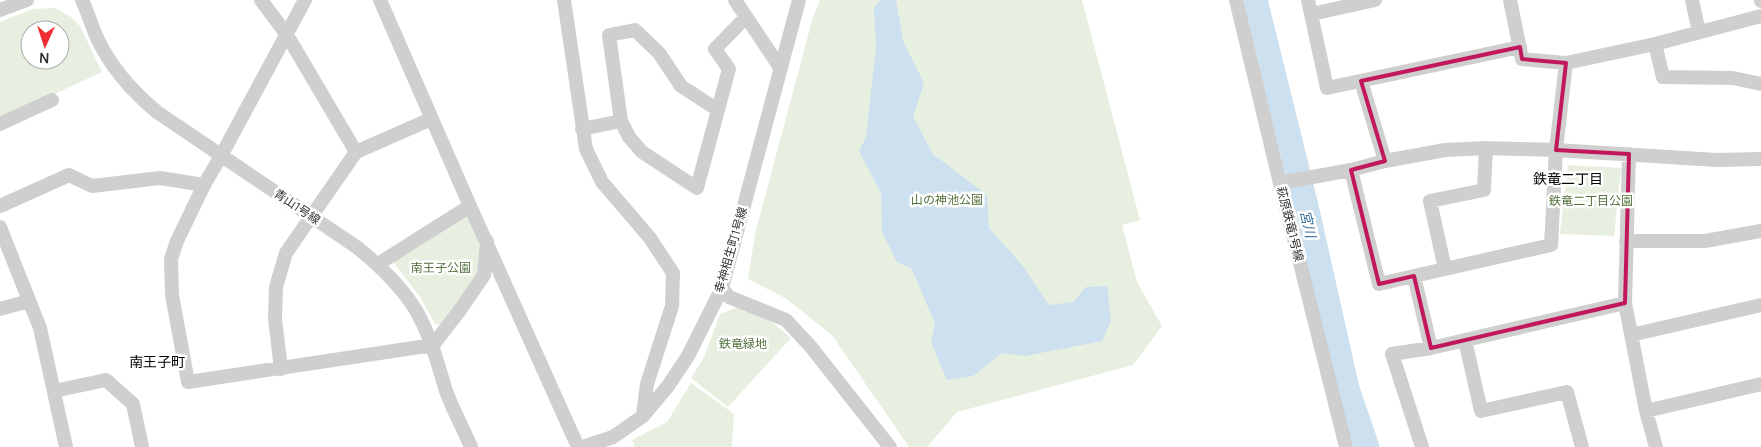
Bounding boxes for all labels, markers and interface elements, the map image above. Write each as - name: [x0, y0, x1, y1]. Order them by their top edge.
- north arrow: [20, 20, 70, 70]
- text: N: [39, 49, 50, 68]
- district label: 鉄竜二丁目: [1533, 169, 1603, 188]
- street label: 青山1号線: [271, 185, 324, 228]
- street label: 萩原鉄竜1号線: [1273, 185, 1308, 263]
- park label: 山の神池公園: [911, 191, 983, 208]
- park label: 鉄竜二丁目公園: [1549, 192, 1633, 209]
- street label: 幸神相生町1号線: [710, 205, 751, 295]
- water label: 宮川: [1296, 208, 1321, 242]
- park label: 南王子公園: [411, 259, 471, 276]
- park label: 鉄竜緑地: [719, 335, 767, 352]
- district label: 南王子町: [129, 352, 185, 371]

